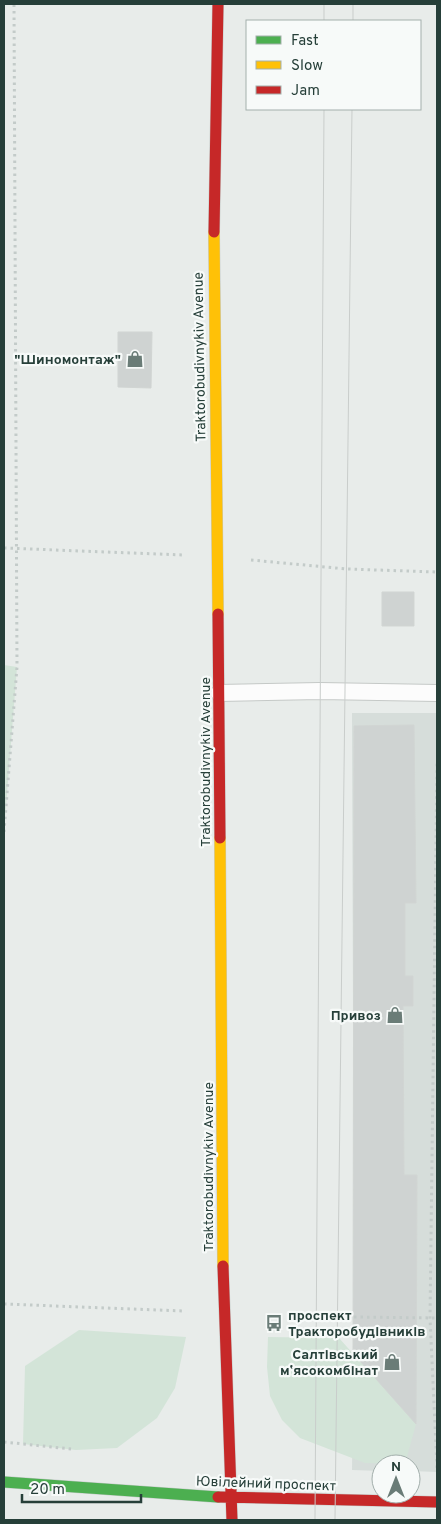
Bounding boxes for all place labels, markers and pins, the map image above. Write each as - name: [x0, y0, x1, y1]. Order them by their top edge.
- shop icon: "Шиномонтаж": [125, 349, 145, 369]
- place label: "Шиномонтаж": [14, 352, 121, 369]
- shop icon: Привоз: [385, 1005, 405, 1025]
- place label: Привоз: [331, 1008, 381, 1025]
- place label: проспект Тракторобудівників: [288, 1308, 426, 1341]
- bus stop icon: проспект Тракторобудівників: [264, 1313, 284, 1333]
- place label: Салтівський мʼясокомбінат: [280, 1347, 378, 1380]
- shop icon: Салтівський мʼясокомбінат: [382, 1352, 402, 1372]

